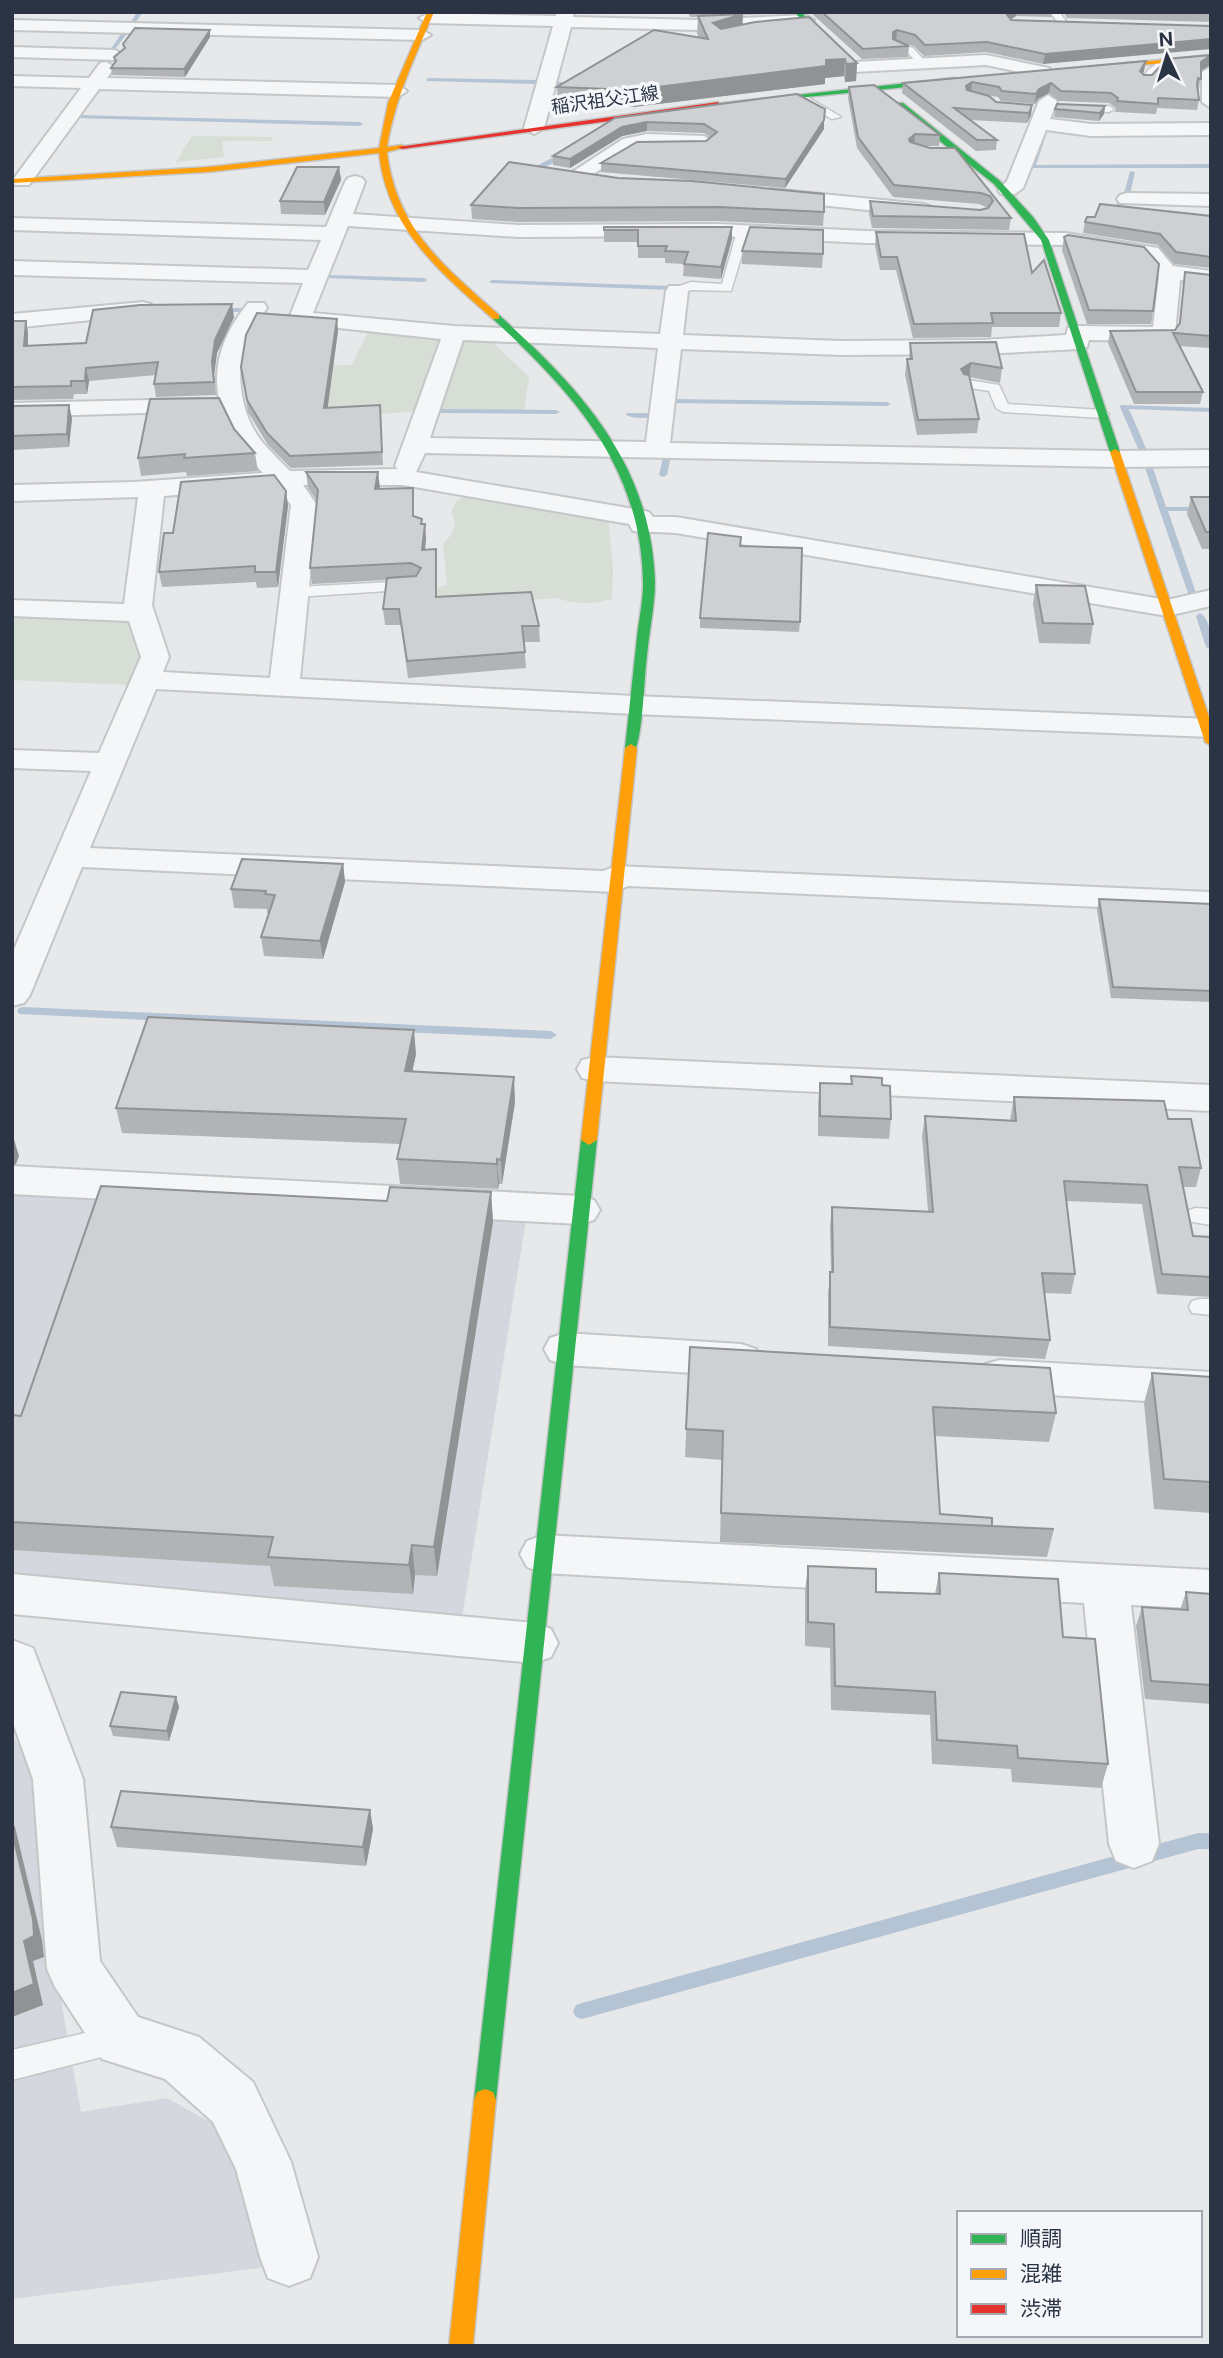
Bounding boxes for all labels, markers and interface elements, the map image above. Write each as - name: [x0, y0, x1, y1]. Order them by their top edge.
- north arrow: [1132, 21, 1202, 91]
- text: N: [1158, 28, 1174, 51]
- street label: 稲沢祖父江線: [550, 82, 660, 117]
- legend: [957, 2211, 1202, 2337]
- text: 順調: [1020, 2226, 1062, 2251]
- text: 混雑: [1020, 2261, 1062, 2286]
- text: 渋滞: [1020, 2296, 1062, 2321]

